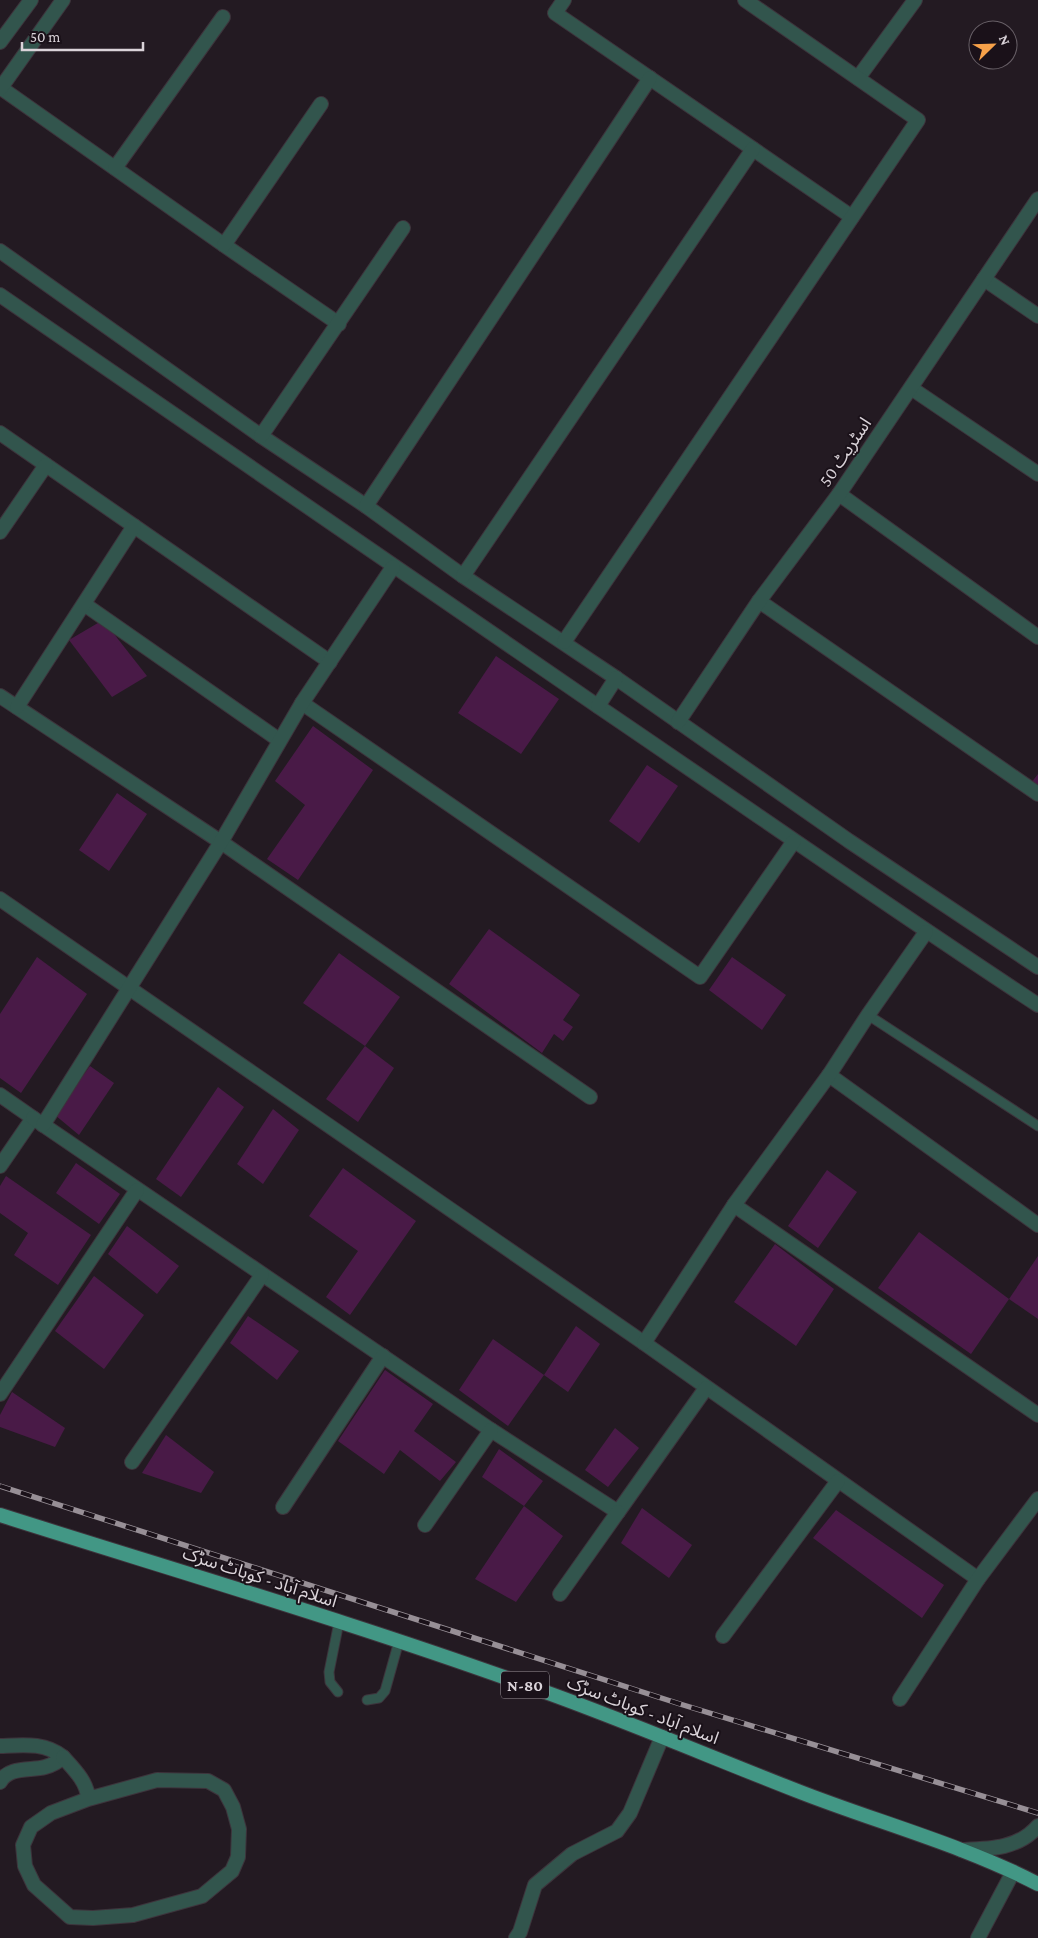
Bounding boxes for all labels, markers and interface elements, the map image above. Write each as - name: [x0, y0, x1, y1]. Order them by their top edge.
- scale bar: [22, 20, 144, 52]
- north arrow: [968, 20, 1018, 70]
- text: 50 m: [30, 29, 60, 45]
- text: N: [996, 32, 1014, 48]
- street label: اسٹریٹ 50: [815, 414, 876, 491]
- street label: اسلام آباد - کوہاٹ سڑک: [179, 1543, 340, 1615]
- road number: N-80: [501, 1672, 549, 1698]
- street label: اسلام آباد - کوہاٹ سڑک: [563, 1672, 722, 1752]

